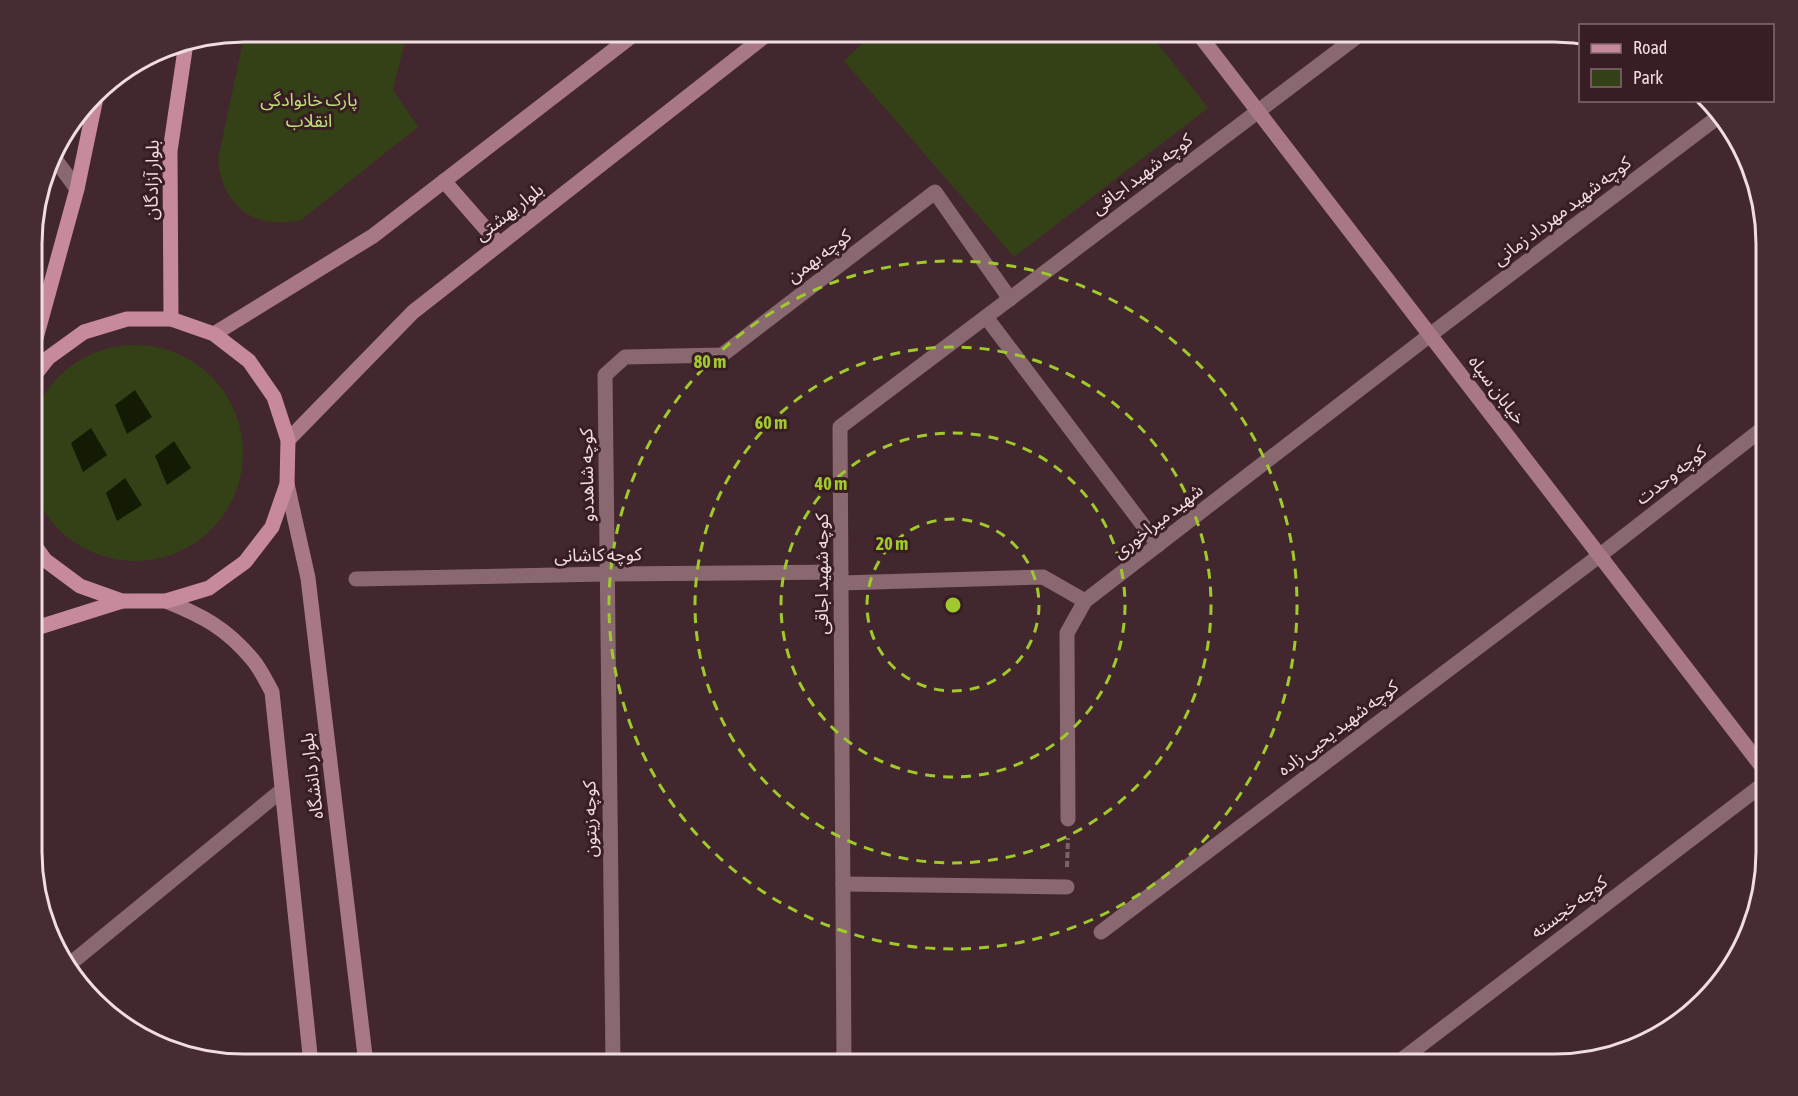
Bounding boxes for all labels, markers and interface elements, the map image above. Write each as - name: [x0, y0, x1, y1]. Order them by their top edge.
- legend: [1579, 24, 1774, 102]
- text: Road: [1633, 37, 1667, 58]
- text: Park: [1633, 67, 1663, 88]
- park label: پارک خانوادگی انقلاب: [260, 89, 358, 131]
- street label: کوچه شهید اجاقی: [1087, 128, 1197, 219]
- street label: بلوار آزادگان: [140, 140, 164, 220]
- street label: کوچه شهید مهرداد زمانی: [1489, 151, 1636, 270]
- street label: بلوار بهشتی: [470, 178, 548, 246]
- street label: کوچه بهمن: [782, 224, 856, 287]
- text: 80 m: [694, 351, 726, 372]
- street label: خیابان سپاه: [1464, 351, 1530, 429]
- text: 60 m: [755, 412, 787, 433]
- street label: کوچه شاهددو: [575, 427, 599, 522]
- street label: کوچه وحدت: [1631, 440, 1711, 510]
- text: 40 m: [814, 473, 847, 494]
- street label: شهید میراخوری: [1108, 479, 1208, 563]
- street label: کوچه شهید اجاقی: [811, 513, 833, 635]
- text: 20 m: [876, 533, 908, 554]
- street label: کوچه کاشانی: [554, 543, 643, 567]
- centre of rings: [943, 595, 963, 615]
- street label: کوچه شهید یحیی زاده: [1273, 675, 1403, 781]
- street label: بلوار دانشگاه: [296, 732, 328, 820]
- street label: کوچه زیتون: [578, 780, 602, 858]
- street label: کوچه خجسته: [1526, 871, 1612, 943]

